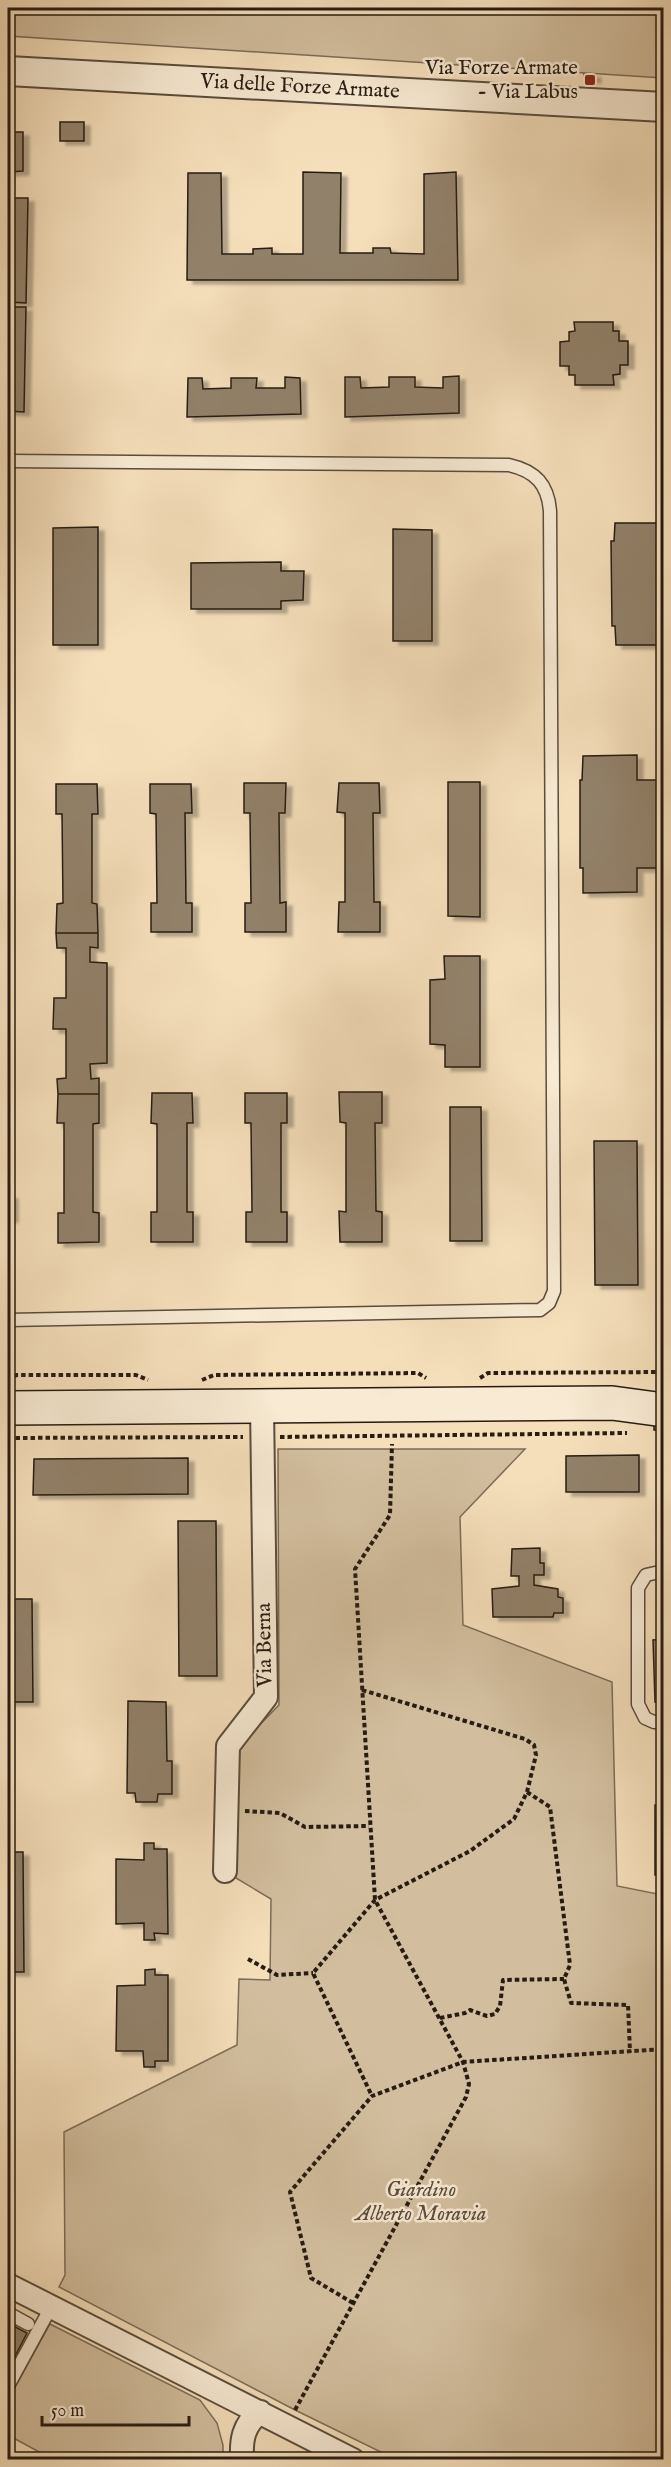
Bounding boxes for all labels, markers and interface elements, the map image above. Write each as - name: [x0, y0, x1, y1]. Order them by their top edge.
- place label: Via Forze Armate - Via Labus: [424, 55, 578, 106]
- street label: Via delle Forze Armate: [199, 68, 401, 106]
- marker: Via Forze Armate - Via Labus: [583, 73, 597, 87]
- street label: Via Berna: [251, 1602, 279, 1688]
- park label: Giardino Alberto Moravia: [354, 2177, 486, 2228]
- scale bar: [42, 2389, 189, 2427]
- text: 50 m: [51, 2400, 84, 2423]

